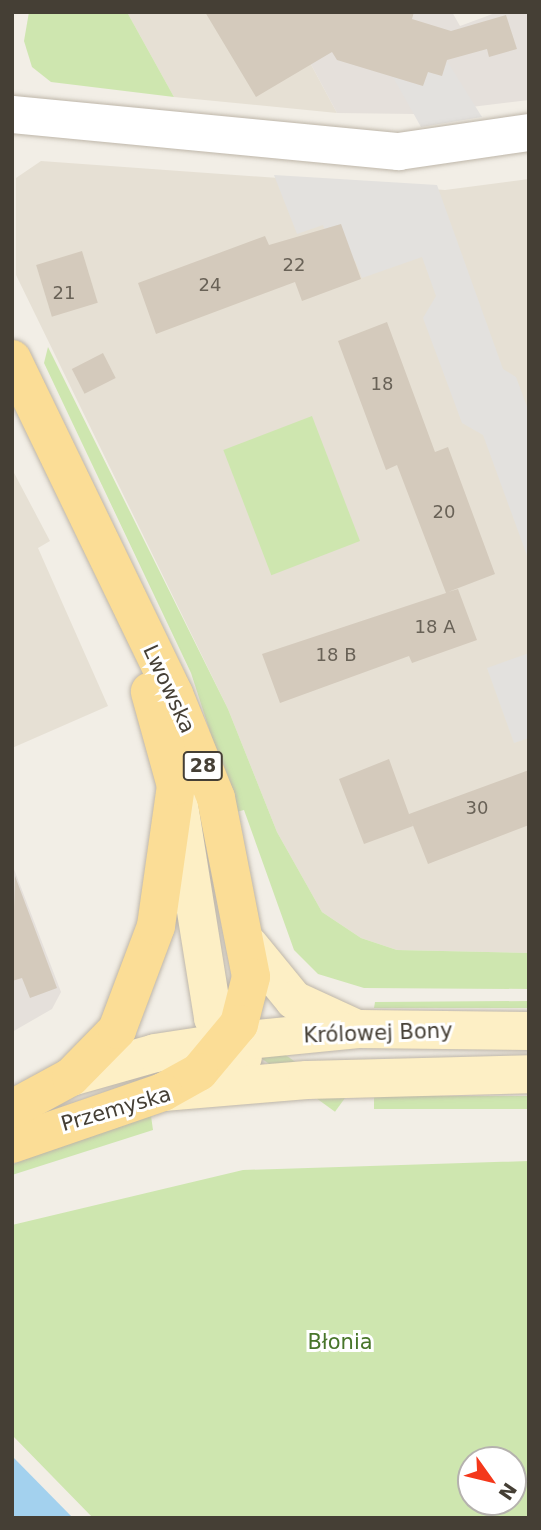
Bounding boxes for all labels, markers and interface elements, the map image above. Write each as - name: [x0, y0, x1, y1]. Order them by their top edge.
- house number: 22: [283, 254, 305, 276]
- house number: 24: [199, 274, 221, 296]
- house number: 21: [53, 282, 75, 304]
- house number: 18: [371, 373, 393, 395]
- house number: 20: [433, 501, 455, 523]
- house number: 18 A: [415, 616, 455, 638]
- street label: Lwowska: [138, 641, 200, 737]
- house number: 18 B: [316, 644, 356, 666]
- road number: 28: [182, 750, 224, 782]
- house number: 30: [466, 797, 488, 819]
- street label: Królowej Bony: [303, 1018, 453, 1048]
- street label: Przemyska: [58, 1081, 174, 1137]
- park label: Błonia: [307, 1329, 373, 1355]
- north arrow: [457, 1446, 527, 1516]
- text: N: [494, 1479, 521, 1504]

